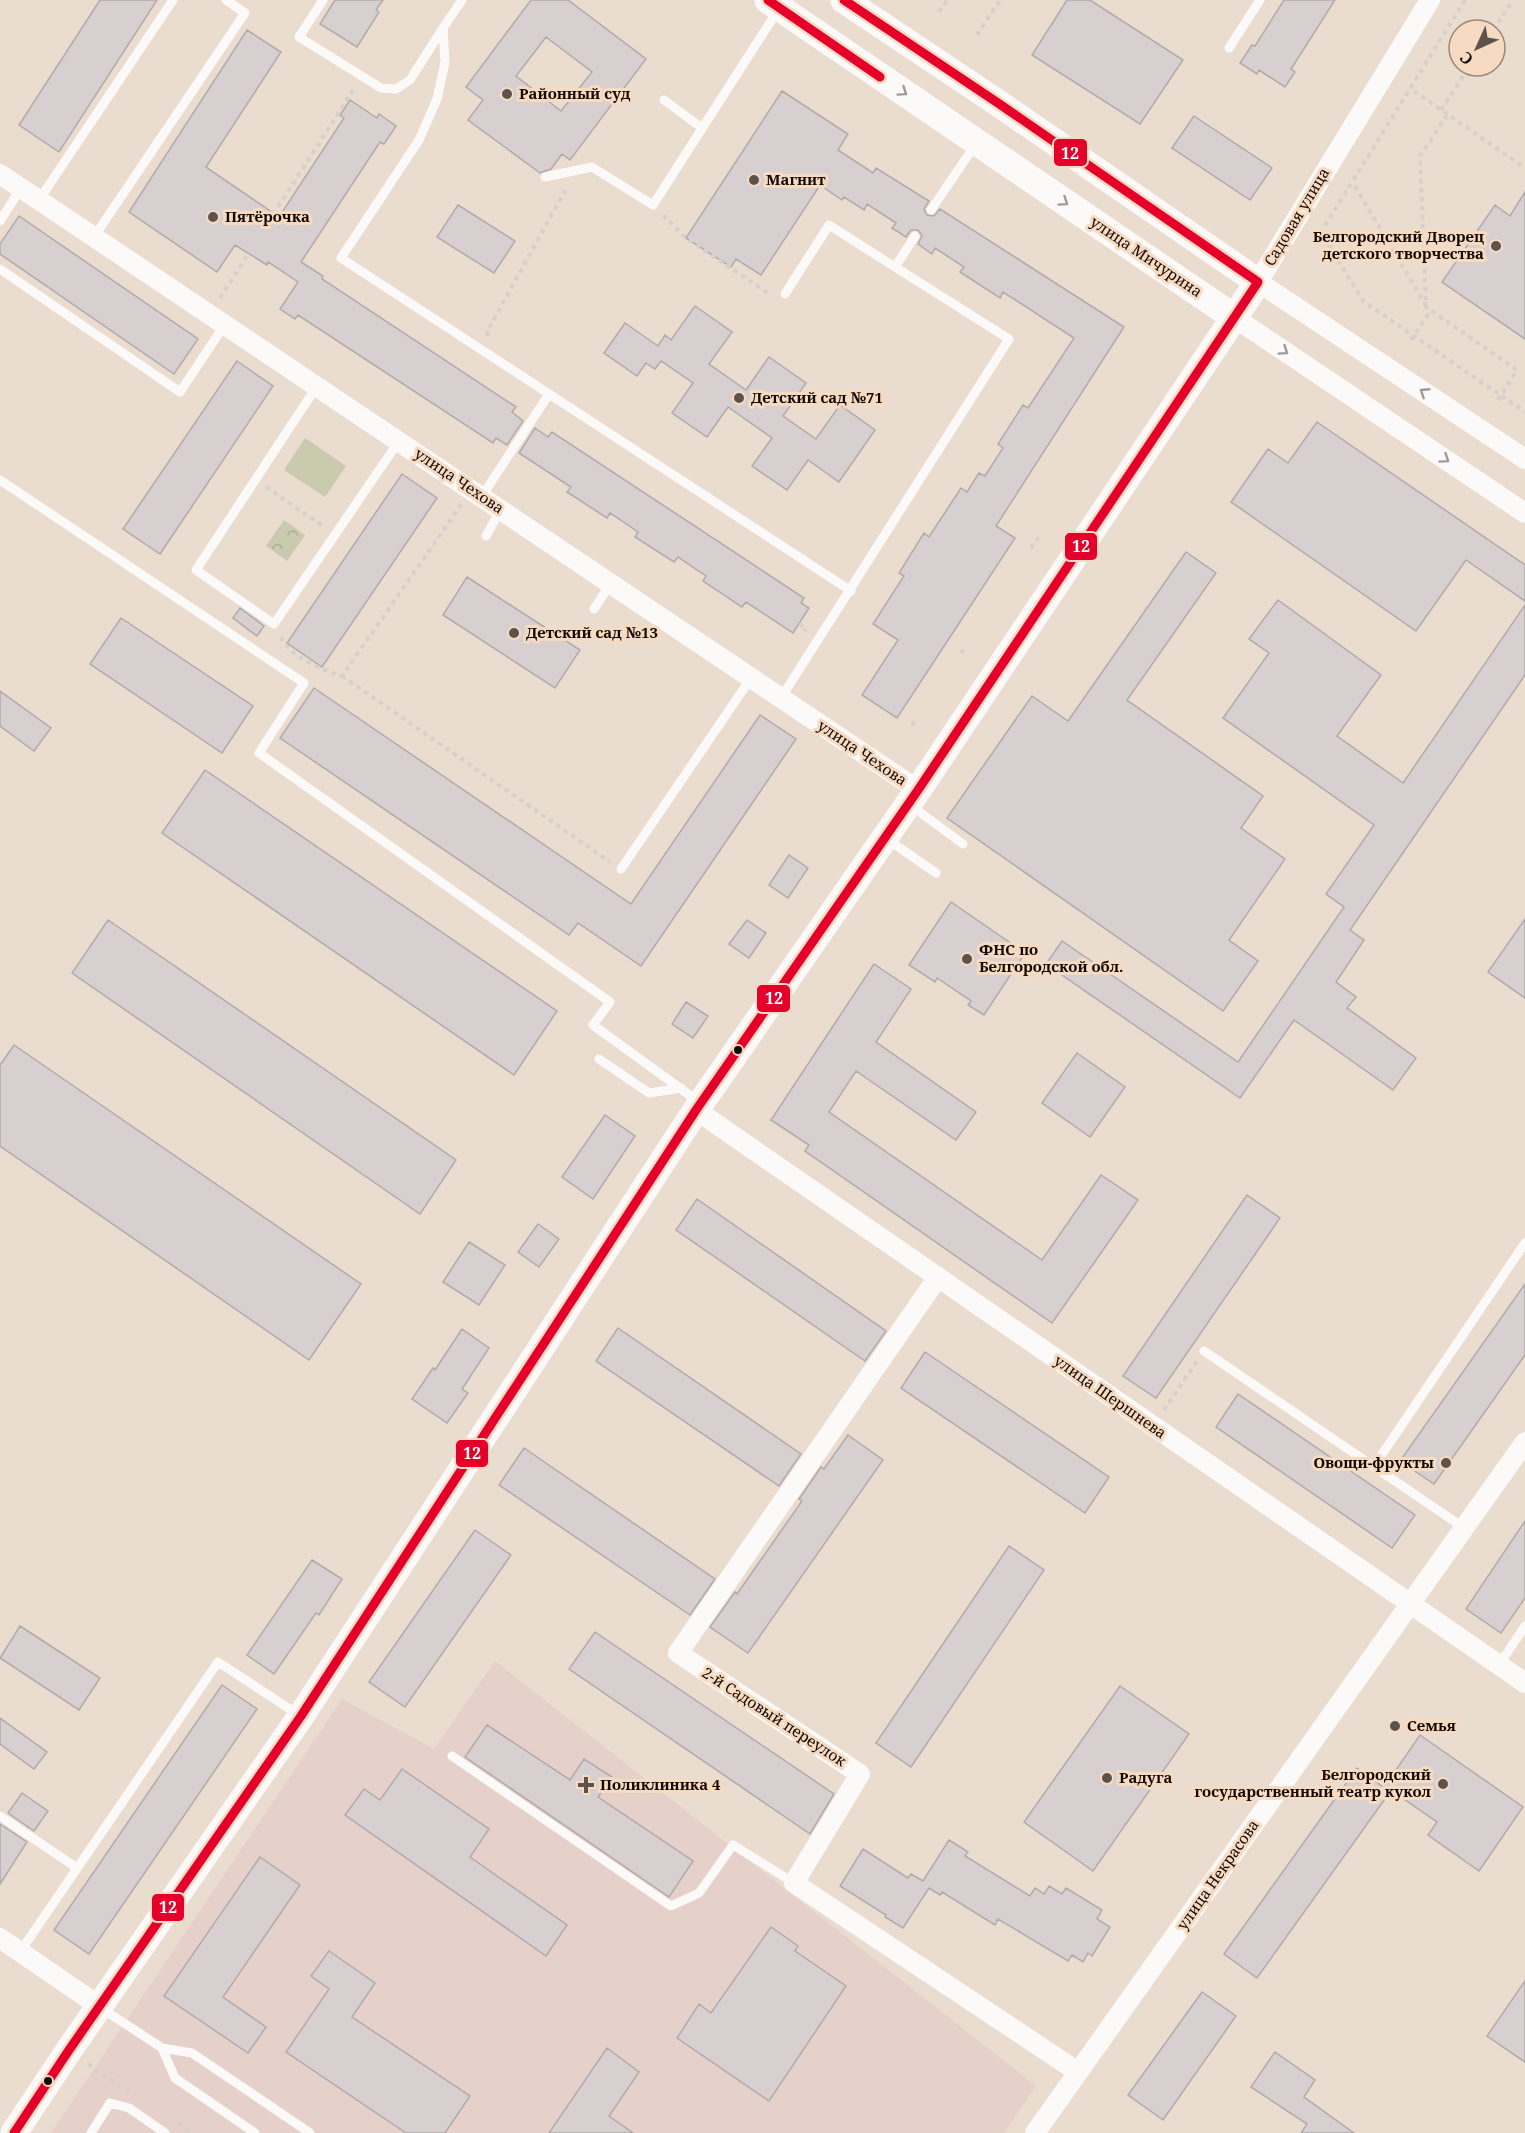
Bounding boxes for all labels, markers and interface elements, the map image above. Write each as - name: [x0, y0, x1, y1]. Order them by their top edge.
- north arrow: [1447, 18, 1507, 78]
- text: С: [1455, 47, 1478, 70]
- place label: Районный суд: [519, 83, 631, 103]
- one-way arrow: [896, 85, 907, 96]
- marker: Районный суд: [500, 87, 514, 101]
- line badge: 12: [1053, 138, 1088, 167]
- text: 12: [1061, 142, 1079, 164]
- street label: Садовая улица: [1259, 164, 1333, 269]
- place label: Магнит: [766, 169, 826, 189]
- marker: Магнит: [747, 173, 761, 187]
- one-way arrow: [1058, 195, 1069, 206]
- place label: Пятёрочка: [225, 206, 310, 226]
- marker: Пятёрочка: [206, 210, 220, 224]
- street label: улица Мичурина: [1087, 211, 1206, 301]
- place label: Белгородский Дворец детского творчества: [1313, 226, 1484, 263]
- marker: Белгородский Дворец детского творчества: [1489, 239, 1503, 253]
- one-way arrow: [1277, 343, 1288, 354]
- place label: Детский сад №71: [751, 387, 883, 407]
- one-way arrow: [1419, 388, 1430, 399]
- marker: Детский сад №71: [732, 391, 746, 405]
- street label: улица Чехова: [411, 443, 508, 517]
- one-way arrow: [1439, 452, 1450, 463]
- line badge: 12: [1064, 532, 1098, 561]
- text: 12: [1072, 535, 1090, 557]
- place label: Детский сад №13: [526, 622, 658, 642]
- marker: Детский сад №13: [507, 626, 521, 640]
- street label: улица Чехова: [814, 715, 911, 789]
- place label: ФНС по Белгородской обл.: [979, 939, 1123, 976]
- marker: ФНС по Белгородской обл.: [960, 952, 974, 966]
- line badge: 12: [756, 984, 791, 1013]
- text: 12: [765, 987, 783, 1009]
- unlabelled marker: [732, 1044, 744, 1056]
- street label: улица Шершнева: [1050, 1350, 1171, 1442]
- line badge: 12: [455, 1439, 489, 1468]
- text: 12: [463, 1442, 481, 1464]
- place label: Овощи-фрукты: [1313, 1452, 1434, 1472]
- marker: Овощи-фрукты: [1439, 1456, 1453, 1470]
- street label: 2-й Садовый переулок: [699, 1662, 851, 1770]
- place label: Семья: [1407, 1715, 1456, 1735]
- marker: Семья: [1388, 1719, 1402, 1733]
- place label: Белгородский государственный театр кукол: [1195, 1764, 1432, 1801]
- place label: Радуга: [1119, 1767, 1172, 1787]
- marker: Радуга: [1100, 1771, 1114, 1785]
- place label: Поликлиника 4: [600, 1774, 721, 1794]
- marker: Поликлиника 4: [577, 1776, 595, 1794]
- marker: Белгородский государственный театр кукол: [1436, 1777, 1450, 1791]
- street label: улица Некрасова: [1172, 1815, 1263, 1933]
- line badge: 12: [151, 1893, 185, 1922]
- text: 12: [159, 1896, 177, 1918]
- unlabelled marker: [42, 2075, 54, 2087]

